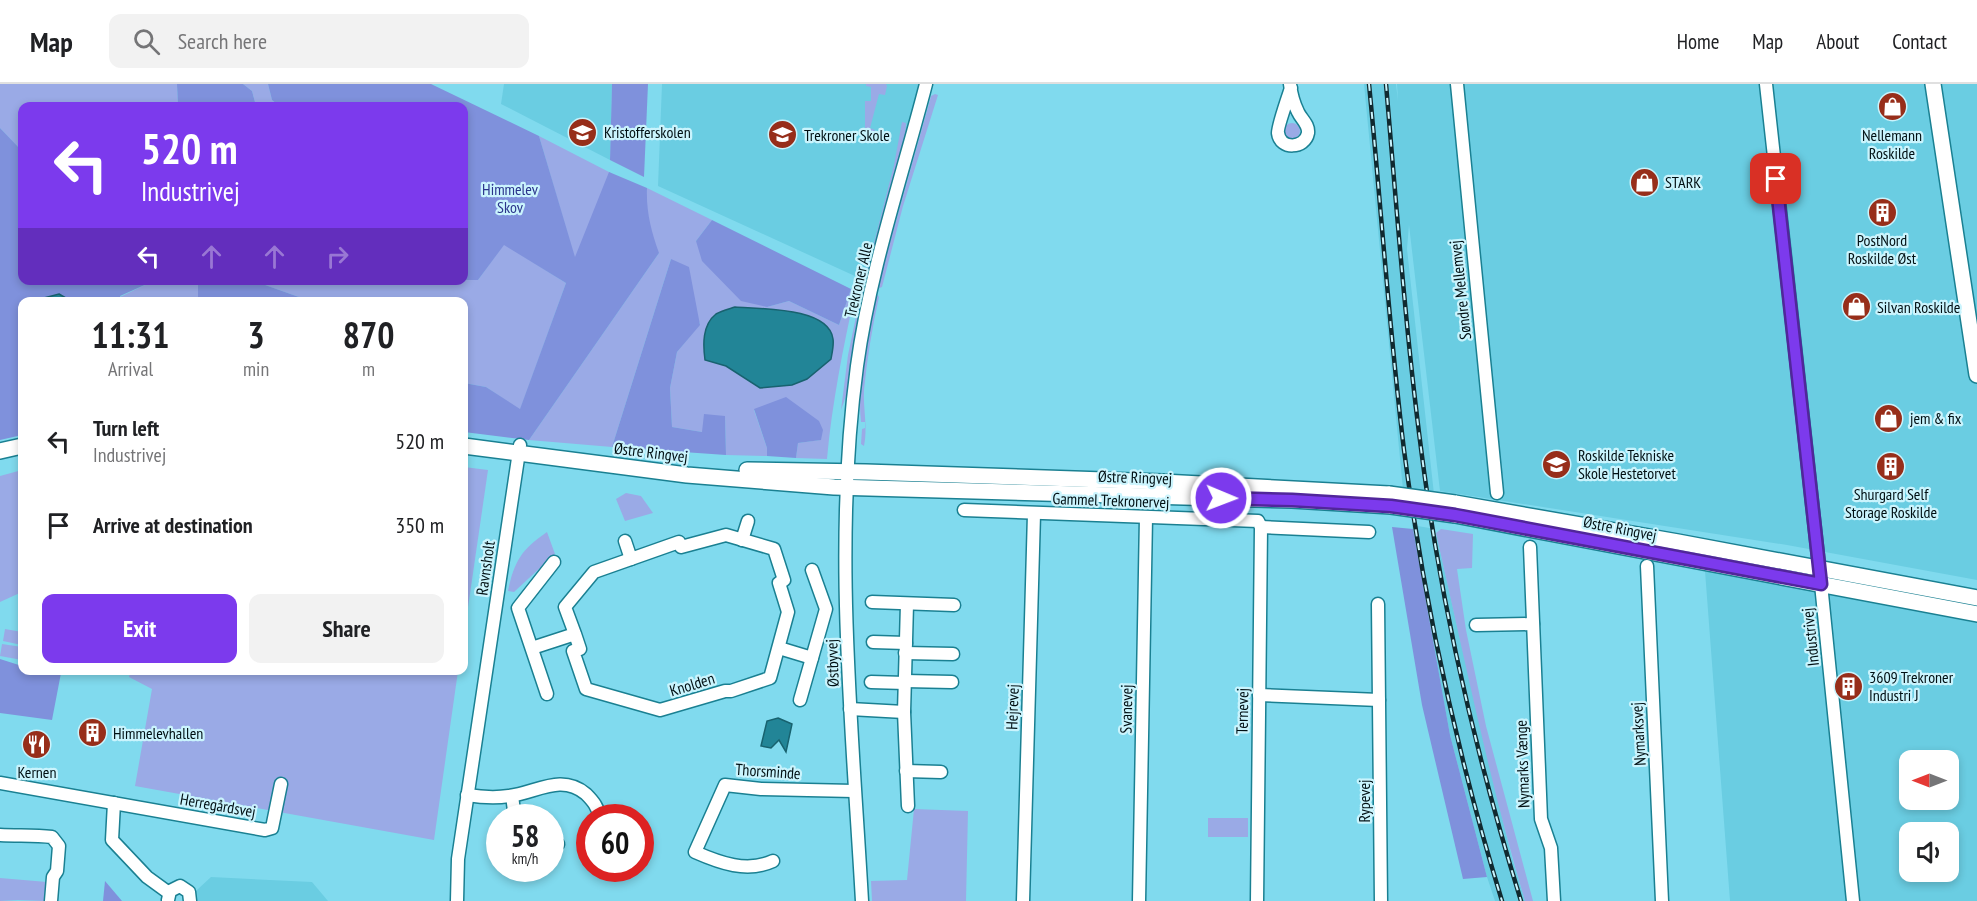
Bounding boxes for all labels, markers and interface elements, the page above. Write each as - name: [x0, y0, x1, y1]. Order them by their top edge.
- search box: [109, 14, 529, 68]
- text: Map: [30, 23, 73, 60]
- icon: search: [130, 25, 163, 58]
- text: Search here: [178, 27, 267, 55]
- text: Home: [1677, 28, 1719, 55]
- text: Map: [1752, 28, 1783, 55]
- text: About: [1816, 28, 1859, 55]
- text: Contact: [1892, 28, 1947, 55]
- shop icon: Nellemann Roskilde: [1876, 91, 1908, 123]
- school or university icon: Kristofferskolen: [567, 116, 599, 148]
- school or university icon: Trekroner Skole: [767, 119, 799, 151]
- text: 520 m: [141, 121, 238, 176]
- place label: Kristofferskolen: [604, 122, 691, 142]
- place label: Trekroner Skole: [804, 125, 890, 145]
- place label: Nellemann Roskilde: [1862, 125, 1922, 163]
- icon: left: [42, 126, 120, 204]
- pin: [1750, 153, 1801, 204]
- icon: arrive: [1759, 162, 1792, 195]
- shop icon: STARK: [1628, 166, 1660, 198]
- place label: STARK: [1665, 172, 1701, 192]
- text: Industrivej: [141, 174, 240, 208]
- park label: Himmelev Skov: [482, 179, 539, 217]
- building icon: PostNord Roskilde Øst: [1866, 196, 1898, 228]
- place label: PostNord Roskilde Øst: [1848, 230, 1917, 268]
- street label: Søndre Mellemvej: [1445, 239, 1475, 341]
- icon: left: [132, 240, 165, 273]
- icon: ahead: [195, 240, 228, 273]
- icon: ahead: [258, 240, 291, 273]
- icon: right: [321, 240, 354, 273]
- street label: Trekroner Alle: [840, 240, 876, 320]
- shop icon: Silvan Roskilde: [1840, 291, 1872, 323]
- place label: Silvan Roskilde: [1877, 297, 1960, 317]
- text: 11:31: [92, 311, 169, 358]
- text: 3: [247, 311, 265, 358]
- text: 870: [343, 311, 394, 358]
- text: Arrival: [108, 356, 153, 382]
- text: min: [243, 356, 269, 382]
- text: m: [362, 356, 375, 382]
- shop icon: jem & fix: [1873, 402, 1905, 434]
- place label: jem & fix: [1910, 408, 1962, 428]
- text: Turn left: [93, 414, 159, 442]
- icon: left: [42, 425, 75, 458]
- text: 520 m: [395, 427, 444, 455]
- street label: Østre Ringvej: [613, 438, 689, 466]
- text: Industrivej: [93, 442, 166, 468]
- place label: Roskilde Tekniske Skole Hestetorvet: [1578, 445, 1676, 483]
- school or university icon: Roskilde Tekniske Skole Hestetorvet: [1541, 448, 1573, 480]
- building icon: Shurgard Self Storage Roskilde: [1875, 450, 1907, 482]
- street label: Østre Ringvej: [1098, 466, 1172, 488]
- position arrow: [1189, 466, 1253, 530]
- place label: Shurgard Self Storage Roskilde: [1845, 484, 1937, 522]
- street label: Gammel Trekronervej: [1052, 488, 1170, 512]
- icon: arrive: [42, 509, 75, 542]
- text: Arrive at destination: [93, 511, 253, 539]
- text: 350 m: [395, 511, 444, 539]
- street label: Østre Ringvej: [1582, 511, 1658, 545]
- street label: Ravnsholt: [471, 539, 499, 597]
- button: Exit: [42, 594, 237, 663]
- button: Share: [249, 594, 444, 663]
- street label: Industrivej: [1797, 607, 1823, 667]
- street label: Østbyvej: [821, 639, 843, 687]
- place label: 3609 Trekroner Industri J: [1869, 667, 1954, 705]
- street label: Knolden: [667, 668, 717, 700]
- building icon: 3609 Trekroner Industri J: [1832, 670, 1864, 702]
- street label: Hejrevej: [1001, 684, 1023, 730]
- street label: Svanevej: [1116, 684, 1136, 734]
- street label: Ternevej: [1232, 688, 1252, 734]
- street label: Nymarksvej: [1626, 702, 1650, 766]
- building icon: Himmelevhallen: [76, 717, 108, 749]
- street label: Nymarks Vænge: [1510, 720, 1534, 808]
- place label: Himmelevhallen: [113, 723, 203, 743]
- restaurant icon: Kernen: [21, 728, 53, 760]
- north arrow: [1899, 750, 1959, 810]
- map controls: [1899, 750, 1959, 882]
- street label: Thorsminde: [735, 759, 801, 783]
- place label: Kernen: [18, 762, 56, 782]
- street label: Rypevej: [1354, 780, 1374, 822]
- street label: Herregårdsvej: [178, 788, 258, 822]
- speed limit sign: 60: [576, 804, 654, 882]
- text: 58: [511, 816, 539, 855]
- button: sound: [1899, 822, 1959, 882]
- text: km/h: [512, 849, 538, 868]

